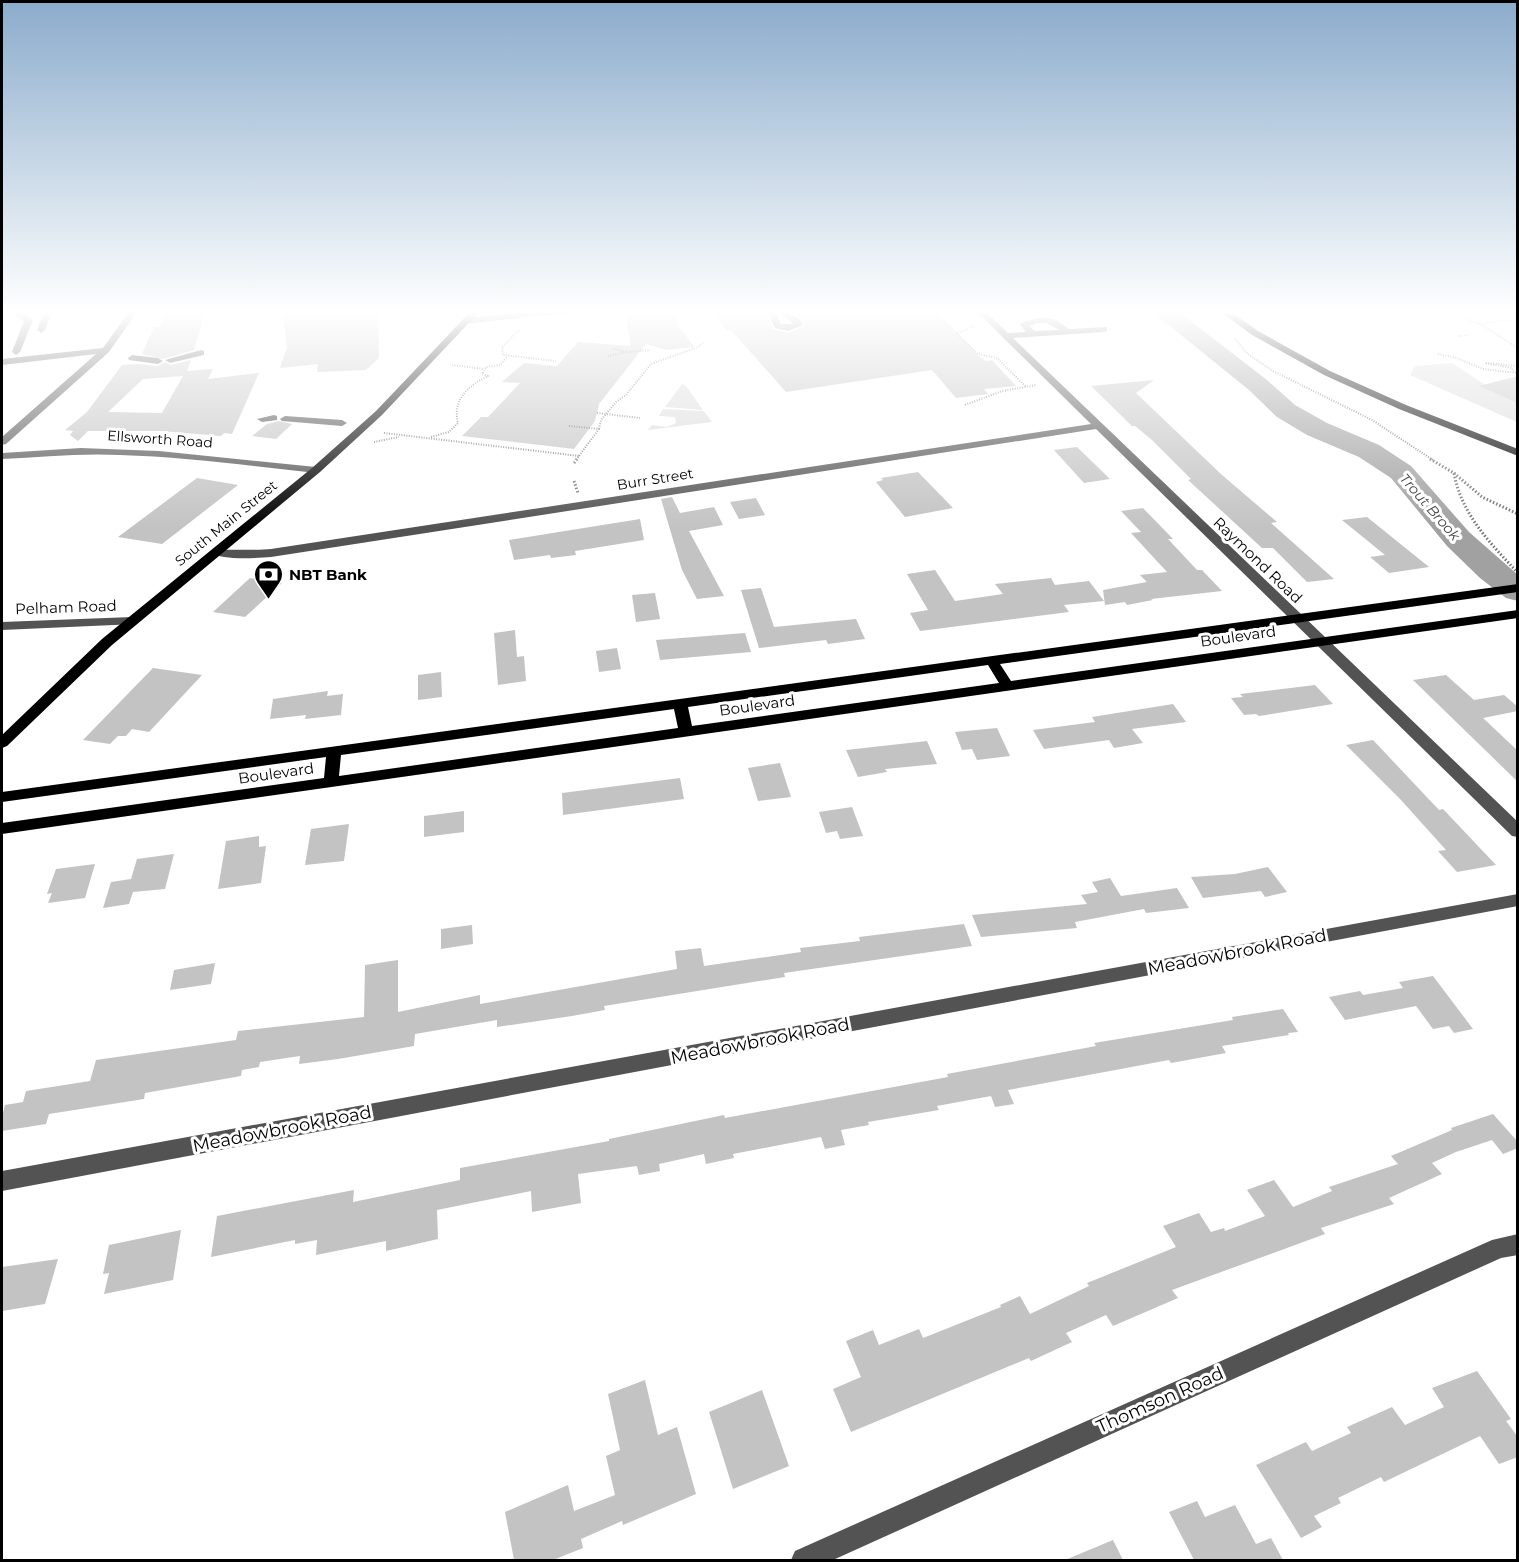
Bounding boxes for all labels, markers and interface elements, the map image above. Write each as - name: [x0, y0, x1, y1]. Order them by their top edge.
- street label: Ellsworth Road: [107, 426, 213, 452]
- street label: Burr Street: [616, 464, 695, 494]
- water label: Trout Brook: [1396, 470, 1464, 545]
- street label: South Main Street: [171, 476, 281, 570]
- street label: Raymond Road: [1210, 513, 1306, 607]
- bank icon: NBT Bank: [252, 558, 284, 600]
- place label: NBT Bank: [289, 565, 367, 584]
- street label: Pelham Road: [15, 596, 117, 618]
- street label: Boulevard: [1199, 621, 1277, 651]
- street label: Boulevard: [718, 690, 796, 720]
- street label: Boulevard: [237, 758, 315, 788]
- street label: Meadowbrook Road: [1146, 924, 1328, 980]
- street label: Meadowbrook Road: [669, 1013, 851, 1069]
- street label: Meadowbrook Road: [191, 1101, 373, 1157]
- street label: Thomson Road: [1093, 1362, 1227, 1438]

